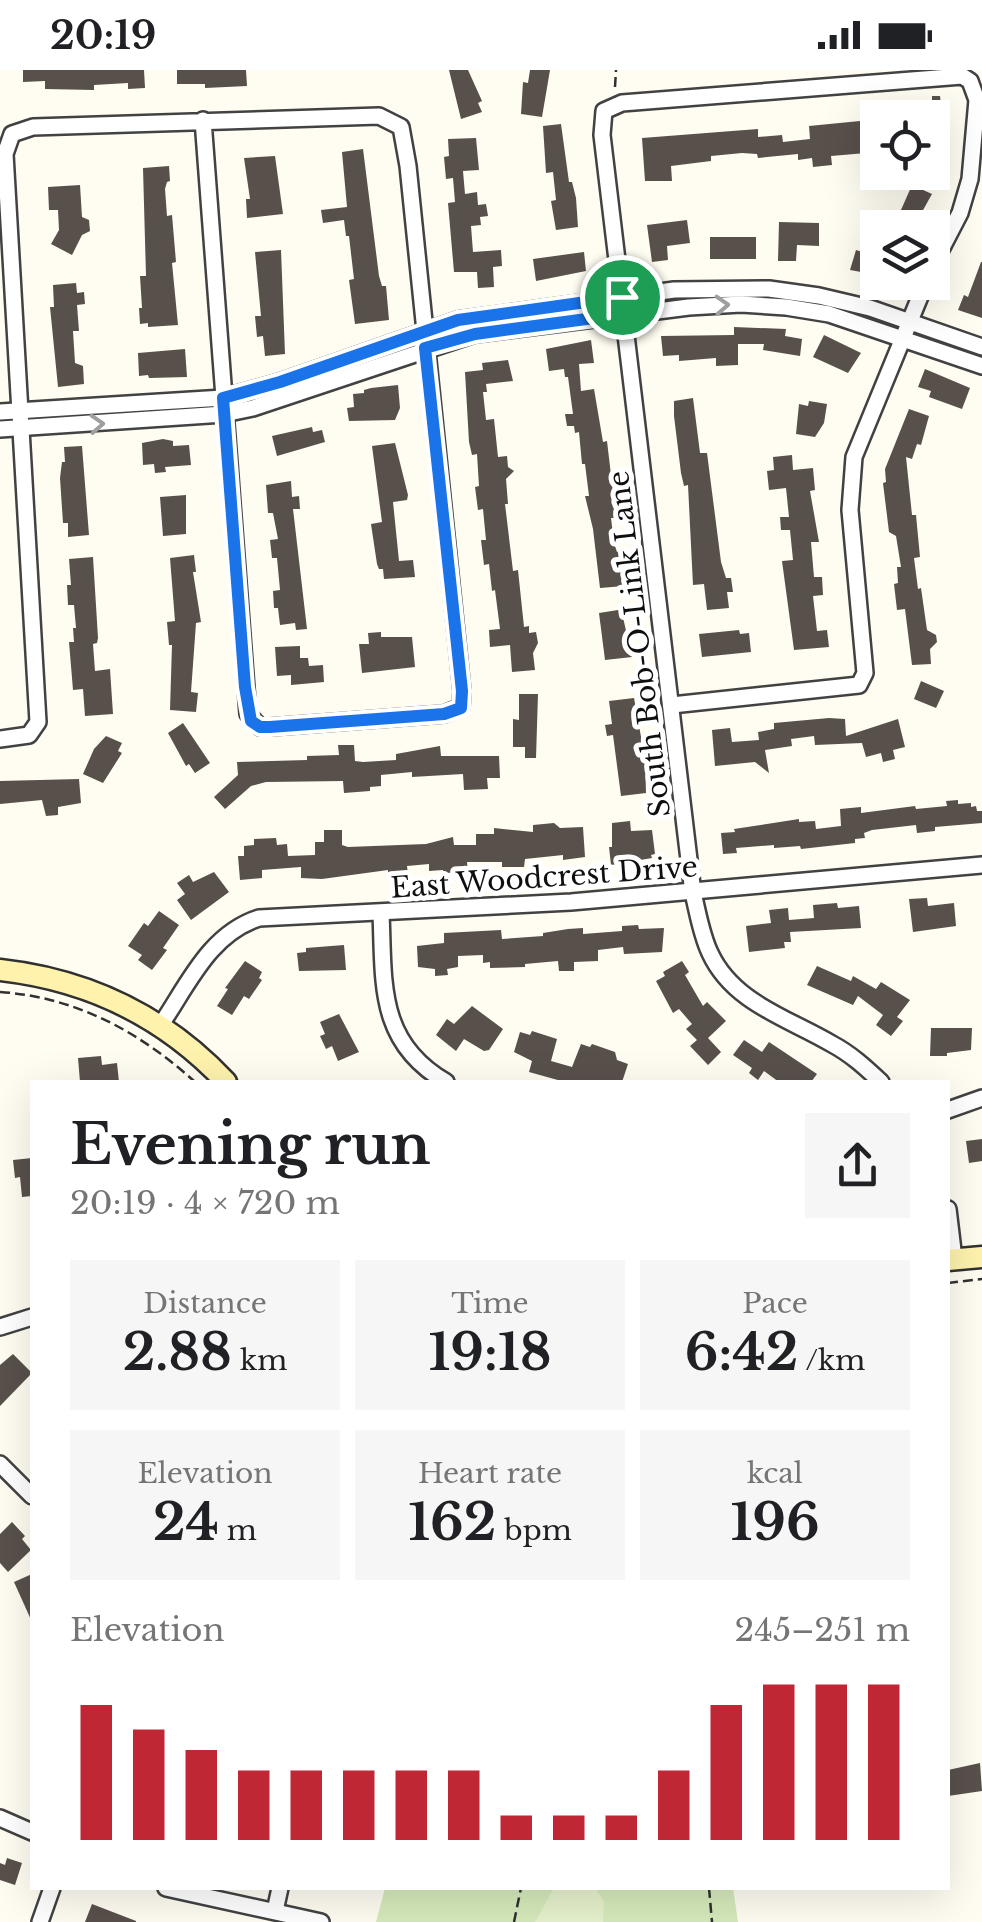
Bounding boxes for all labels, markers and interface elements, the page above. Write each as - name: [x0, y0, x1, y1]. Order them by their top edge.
- text: 20:19: [50, 12, 156, 59]
- map controls: [860, 100, 950, 300]
- button: locate: [860, 100, 950, 190]
- button: layers: [860, 210, 950, 300]
- pin: [580, 255, 665, 340]
- icon: arrive: [595, 270, 650, 325]
- one-way arrow: [715, 295, 731, 316]
- one-way arrow: [90, 414, 106, 435]
- street label: South Bob-O-Link Lane: [601, 469, 678, 819]
- street label: East Woodcrest Drive: [389, 849, 699, 906]
- text: Evening run: [70, 1111, 430, 1179]
- button: share: [805, 1113, 910, 1218]
- text: 20:19 · 4 × 720 m: [70, 1183, 340, 1223]
- text: Distance: [143, 1286, 267, 1321]
- text: Time: [451, 1286, 529, 1321]
- text: Pace: [742, 1286, 808, 1321]
- text: 2.88: [123, 1321, 232, 1384]
- text: 19:18: [428, 1321, 552, 1384]
- text: 6:42: [685, 1321, 798, 1384]
- text: km: [232, 1343, 287, 1378]
- text: /km: [798, 1343, 865, 1378]
- text: Elevation: [137, 1456, 273, 1491]
- text: Heart rate: [418, 1456, 562, 1491]
- text: kcal: [747, 1456, 803, 1491]
- text: 24: [153, 1491, 219, 1554]
- text: 162: [408, 1491, 496, 1554]
- text: 196: [730, 1491, 820, 1554]
- text: m: [219, 1513, 257, 1548]
- text: bpm: [496, 1513, 572, 1548]
- text: Elevation: [70, 1610, 224, 1650]
- text: 245–251 m: [735, 1610, 910, 1650]

